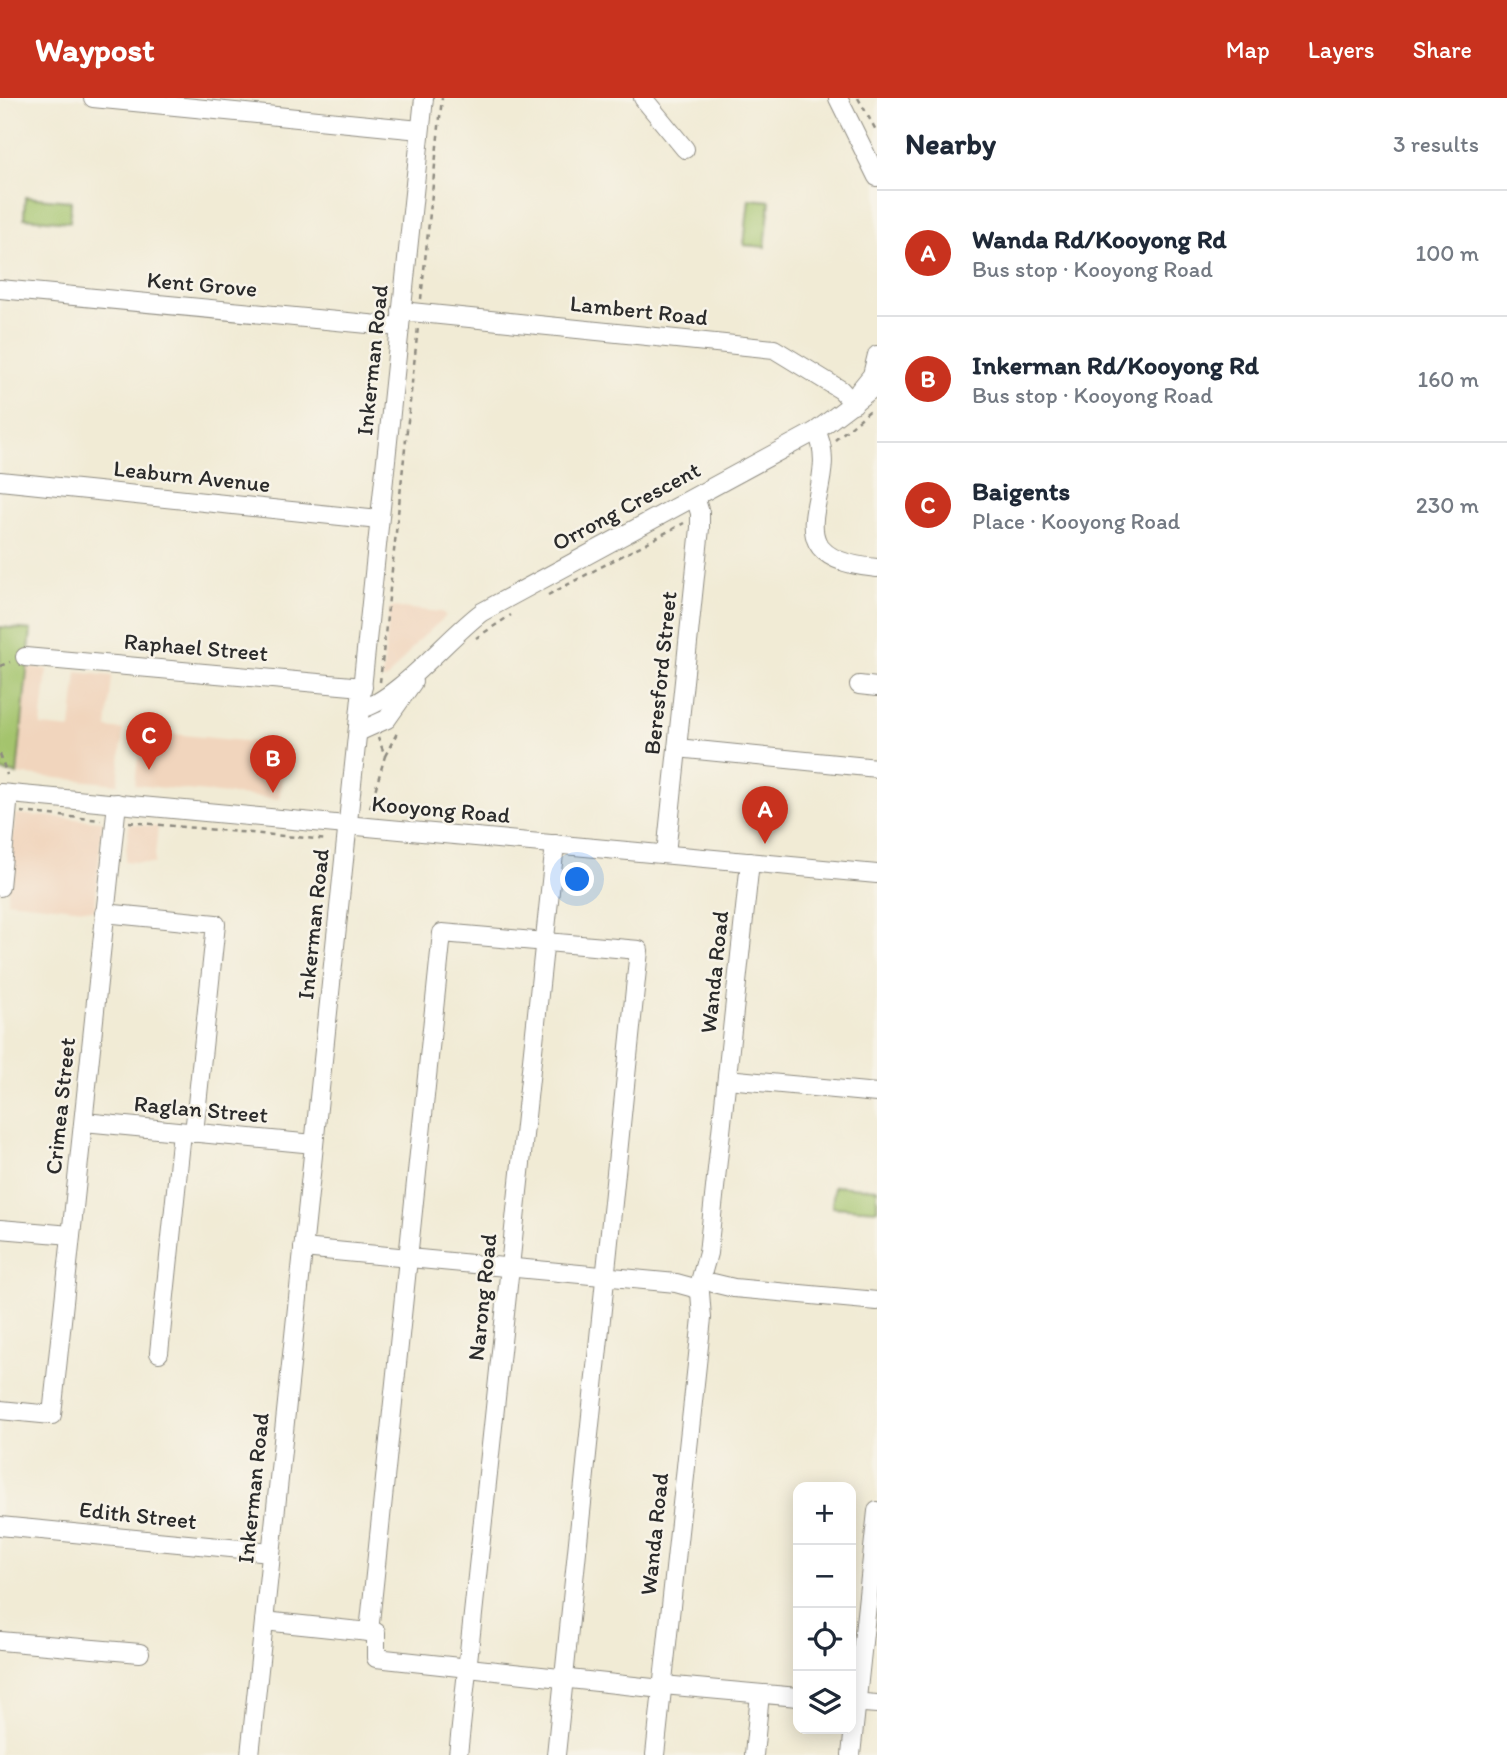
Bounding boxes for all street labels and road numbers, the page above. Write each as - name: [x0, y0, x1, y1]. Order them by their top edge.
- street label: Kent Grove: [146, 265, 258, 303]
- street label: Inkerman Road: [350, 283, 394, 437]
- street label: Lambert Road: [569, 289, 709, 331]
- street label: Leaburn Avenue: [112, 454, 272, 498]
- street label: Orrong Crescent: [547, 455, 705, 557]
- street label: Beresford Street: [637, 589, 683, 756]
- street label: Raphael Street: [123, 627, 270, 667]
- street label: Kooyong Road: [370, 789, 512, 829]
- street label: Inkerman Road: [291, 847, 335, 1001]
- street label: Wanda Road: [694, 909, 734, 1035]
- street label: Crimea Street: [39, 1036, 81, 1176]
- street label: Raglan Street: [133, 1089, 270, 1129]
- street label: Narong Road: [461, 1232, 503, 1362]
- street label: Inkerman Road: [231, 1411, 275, 1565]
- street label: Wanda Road: [634, 1471, 674, 1597]
- street label: Edith Street: [78, 1495, 199, 1535]

